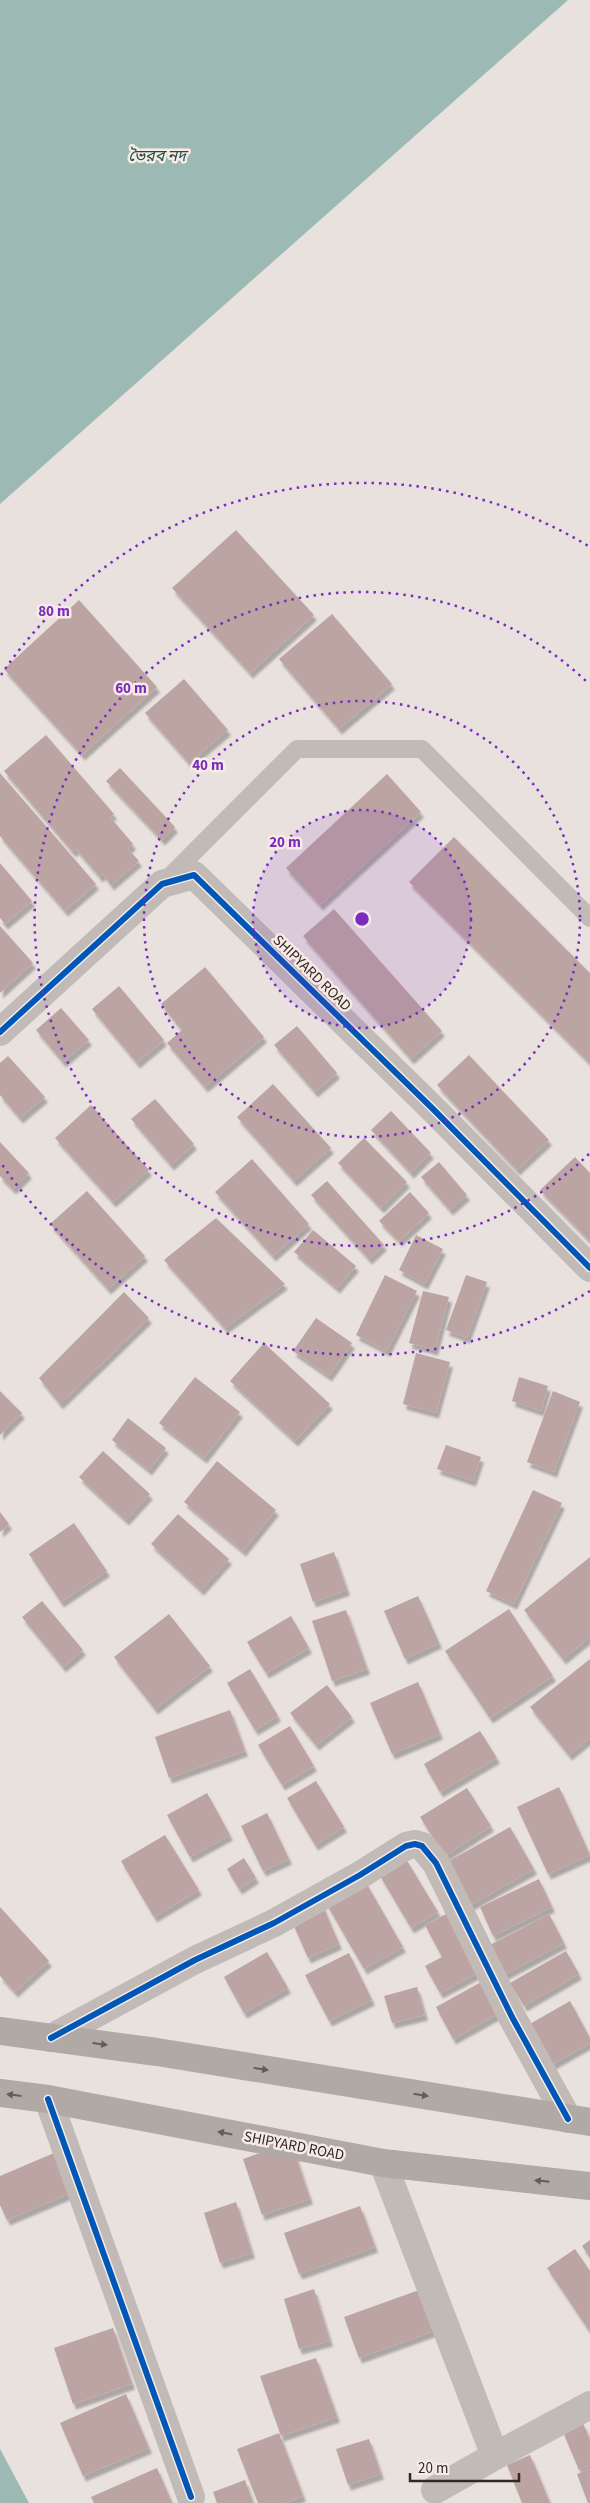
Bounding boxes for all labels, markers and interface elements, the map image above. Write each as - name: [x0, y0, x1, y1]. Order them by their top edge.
- water label: ভৈরব নদ: [128, 145, 189, 167]
- text: 80 m: [38, 601, 70, 622]
- text: 60 m: [115, 678, 147, 699]
- text: 40 m: [192, 755, 224, 776]
- text: 20 m: [269, 832, 301, 853]
- centre of rings: [353, 910, 371, 928]
- street label: SHIPYARD ROAD: [268, 930, 356, 1016]
- one-way arrow: [93, 2041, 109, 2049]
- one-way arrow: [253, 2065, 269, 2073]
- one-way arrow: [6, 2091, 22, 2099]
- one-way arrow: [414, 2091, 430, 2099]
- street label: SHIPYARD ROAD: [242, 2126, 346, 2166]
- one-way arrow: [218, 2129, 233, 2137]
- one-way arrow: [533, 2177, 549, 2185]
- scale bar: [410, 2450, 519, 2482]
- text: 20 m: [418, 2458, 448, 2479]

